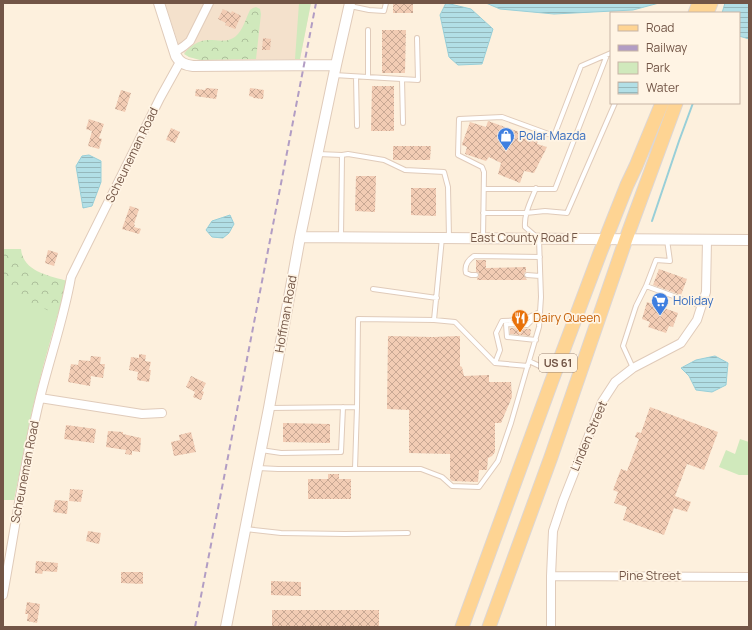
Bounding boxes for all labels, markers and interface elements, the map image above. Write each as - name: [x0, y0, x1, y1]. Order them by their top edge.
- legend: [610, 12, 740, 104]
- text: Road: [646, 19, 674, 36]
- text: Railway: [646, 39, 688, 56]
- text: Park: [646, 59, 671, 76]
- text: Water: [646, 79, 680, 96]
- street label: Scheuneman Road: [101, 104, 162, 205]
- shop icon: Polar Mazda: [496, 126, 516, 151]
- place label: Polar Mazda: [519, 127, 586, 144]
- street label: East County Road F: [470, 229, 578, 246]
- street label: Hoffman Road: [270, 274, 301, 354]
- supermarket icon: Holiday: [650, 291, 670, 316]
- place label: Holiday: [673, 292, 714, 309]
- restaurant icon: Dairy Queen: [510, 308, 530, 333]
- place label: Dairy Queen: [533, 309, 600, 326]
- road number: US 61: [539, 354, 577, 372]
- street label: Linden Street: [566, 398, 611, 474]
- street label: Scheuneman Road: [6, 419, 43, 525]
- street label: Pine Street: [619, 567, 681, 584]

